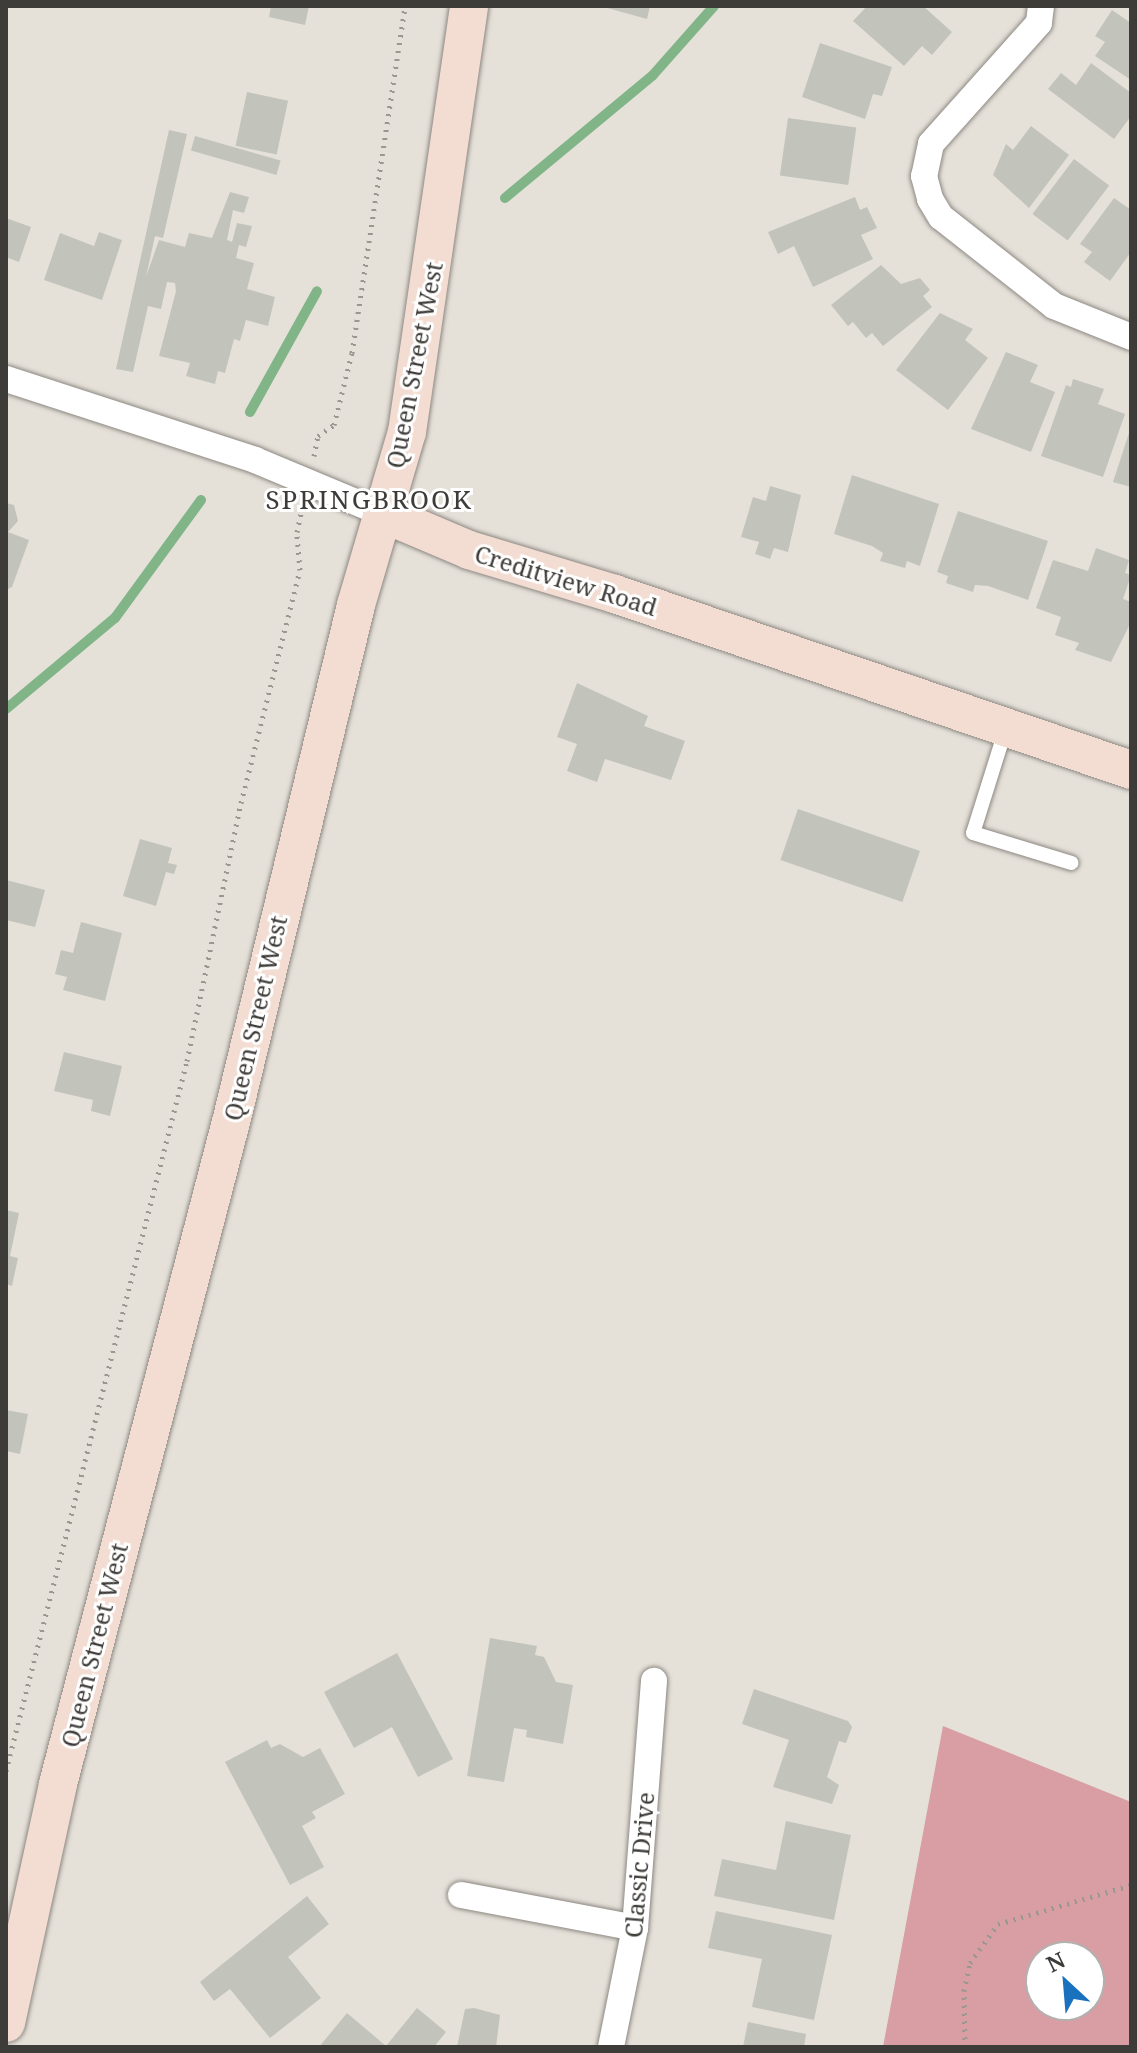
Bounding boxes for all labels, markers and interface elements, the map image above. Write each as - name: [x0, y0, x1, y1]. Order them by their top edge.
- street label: Queen Street West: [380, 259, 448, 471]
- district label: SPRINGBROOK: [265, 484, 473, 516]
- street label: Creditview Road: [471, 539, 661, 621]
- street label: Queen Street West: [217, 913, 293, 1123]
- street label: Queen Street West: [55, 1540, 133, 1750]
- street label: Classic Drive: [618, 1791, 660, 1939]
- north arrow: [1025, 1941, 1105, 2021]
- text: N: [1041, 1944, 1070, 1979]

